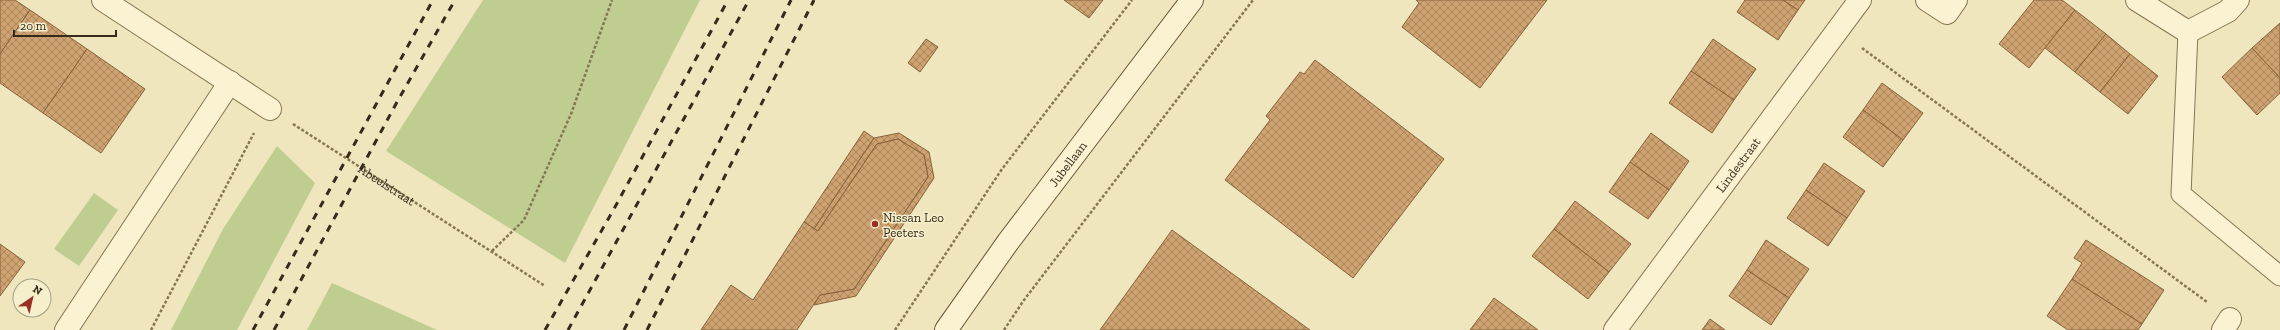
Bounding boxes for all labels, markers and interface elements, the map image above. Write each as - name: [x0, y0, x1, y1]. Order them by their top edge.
- scale bar: [14, 12, 116, 38]
- text: 20 m: [20, 19, 47, 33]
- street label: Lindestraat: [1713, 134, 1764, 195]
- street label: Jubellaan: [1046, 138, 1090, 190]
- street label: Abeelstraat: [356, 161, 418, 209]
- place label: Nissan Leo Peeters: [883, 210, 944, 240]
- marker: Nissan Leo Peeters: [870, 219, 880, 229]
- north arrow: [12, 278, 52, 318]
- text: N: [30, 282, 45, 298]

